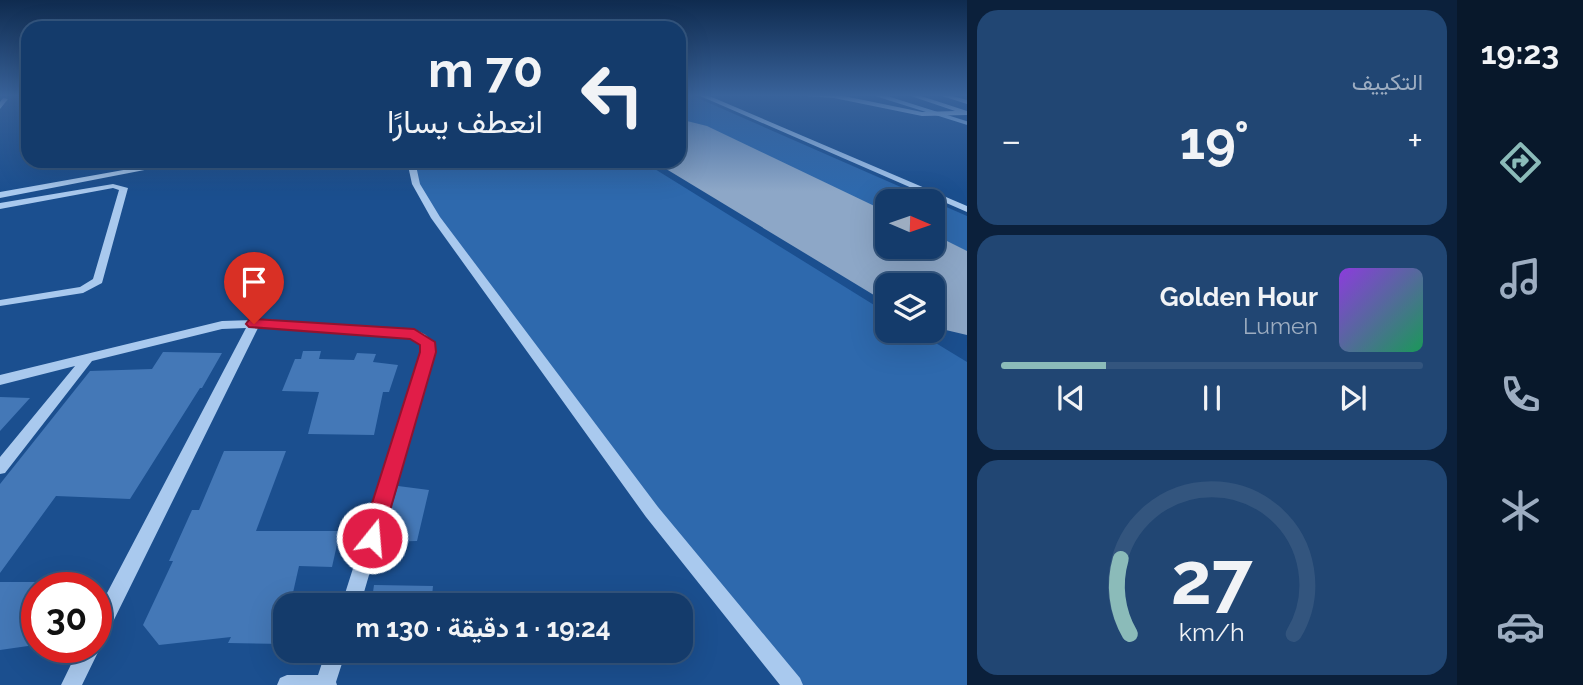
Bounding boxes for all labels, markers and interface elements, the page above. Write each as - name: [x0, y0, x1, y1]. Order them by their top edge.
- text: 19:23: [1481, 34, 1559, 71]
- text: 70 m: [428, 41, 543, 98]
- icon: left: [567, 49, 658, 140]
- text: التكييف: [1352, 68, 1423, 95]
- text: انعطف يسارًا: [387, 103, 543, 140]
- text: 19°: [1180, 110, 1249, 171]
- text: −: [1001, 118, 1021, 163]
- text: +: [1407, 118, 1423, 163]
- icon: directions: [1496, 138, 1545, 187]
- north arrow: [875, 189, 945, 259]
- map controls: [875, 189, 945, 343]
- pin: [224, 252, 284, 324]
- icon: music: [1496, 254, 1545, 303]
- icon: arrive: [235, 263, 273, 301]
- button: layers: [875, 273, 945, 343]
- text: Golden Hour: [1160, 282, 1318, 312]
- text: Lumen: [1243, 312, 1318, 339]
- icon: phone: [1496, 370, 1545, 419]
- icon: previous: [1052, 379, 1090, 417]
- icon: pause: [1193, 379, 1231, 417]
- icon: next: [1334, 379, 1372, 417]
- icon: climate: [1496, 486, 1545, 535]
- position arrow: [335, 501, 409, 575]
- text: 27: [1171, 536, 1253, 621]
- speed limit sign: 30: [21, 572, 112, 663]
- icon: car: [1496, 602, 1545, 651]
- text: 19:24 · 1 دقيقة · 130 m: [356, 613, 610, 643]
- text: km/h: [1179, 616, 1245, 646]

